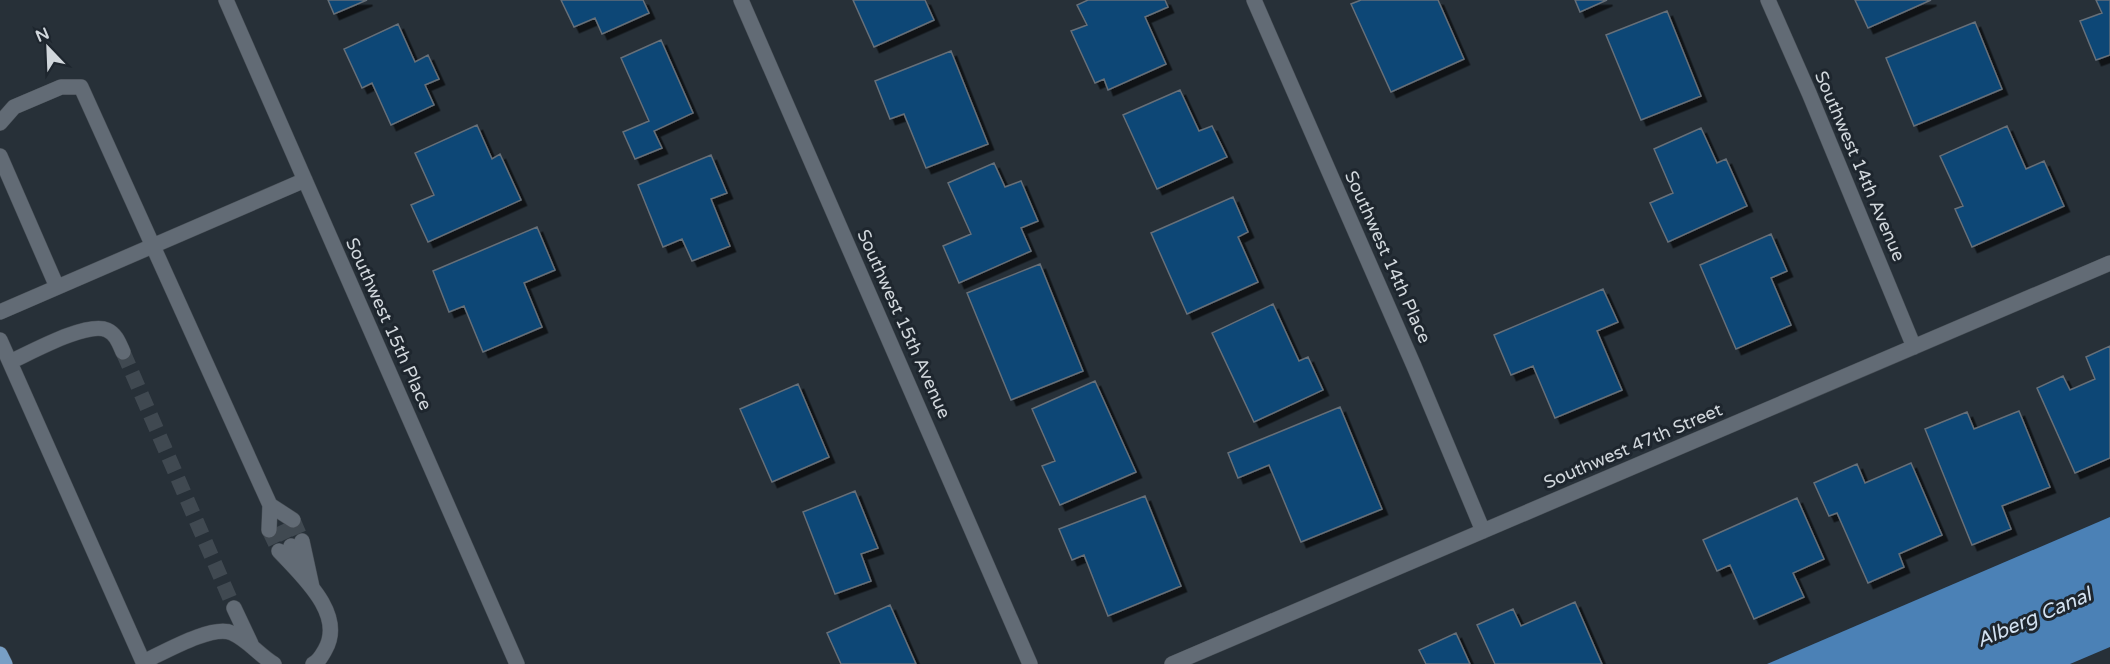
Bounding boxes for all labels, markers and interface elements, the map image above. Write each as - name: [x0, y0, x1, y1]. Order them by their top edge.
- north arrow: [18, 18, 78, 78]
- text: N: [33, 23, 52, 47]
- street label: Southwest 14th Avenue: [1810, 68, 1910, 264]
- street label: Southwest 14th Place: [1340, 167, 1436, 347]
- street label: Southwest 15th Avenue: [852, 226, 956, 422]
- street label: Southwest 15th Place: [341, 234, 437, 414]
- street label: Southwest 47th Street: [1540, 398, 1726, 494]
- water label: Alberg Canal: [1973, 582, 2097, 653]

